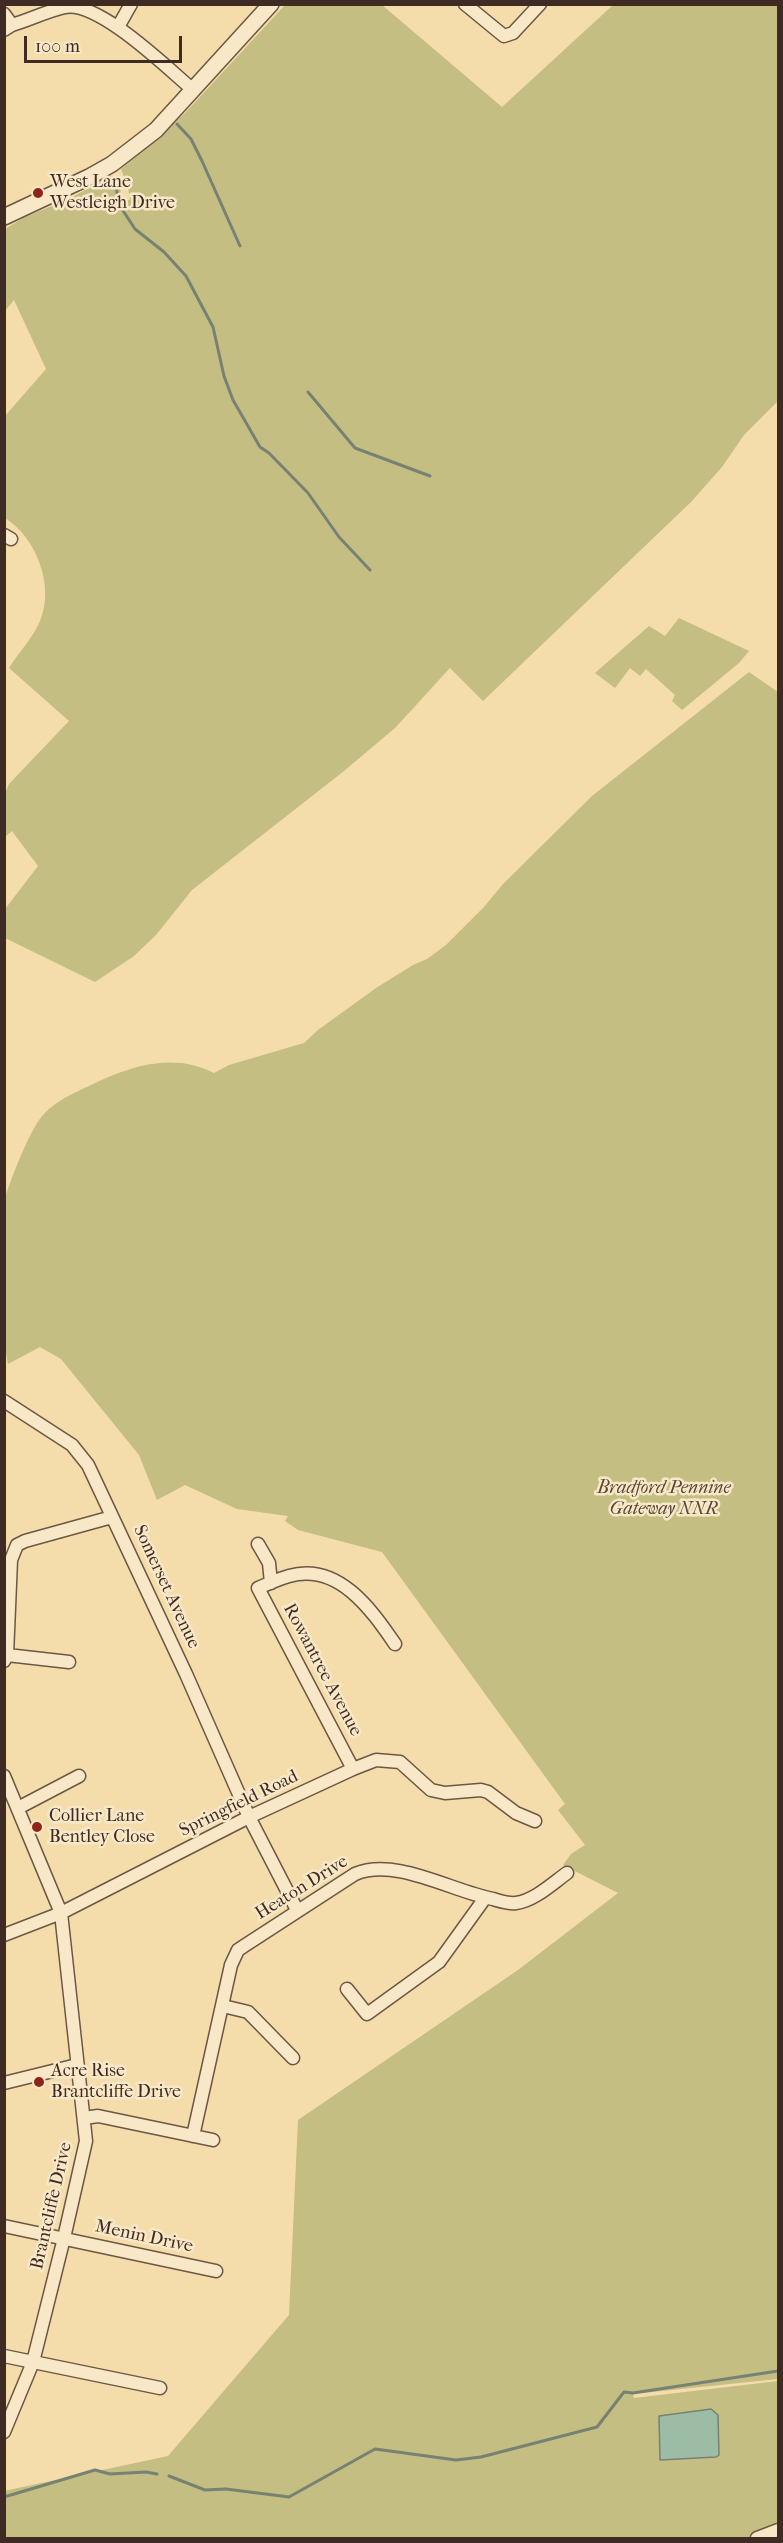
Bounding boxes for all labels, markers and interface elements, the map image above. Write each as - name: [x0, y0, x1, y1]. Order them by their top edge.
- scale bar: [27, 24, 184, 62]
- text: 100 m: [35, 36, 80, 57]
- place label: West Lane Westleigh Drive: [50, 172, 175, 214]
- marker: West Lane Westleigh Drive: [31, 186, 45, 200]
- park label: Bradford Pennine Gateway NNR: [597, 1478, 731, 1520]
- street label: Somerset Avenue: [128, 1522, 204, 1652]
- street label: Rowantree Avenue: [278, 1600, 366, 1740]
- street label: Springfield Road: [176, 1766, 302, 1842]
- place label: Collier Lane Bentley Close: [49, 1806, 155, 1848]
- marker: Collier Lane Bentley Close: [30, 1820, 44, 1834]
- street label: Heaton Drive: [252, 1851, 352, 1925]
- place label: Acre Rise Brantcliffe Drive: [51, 2061, 181, 2104]
- marker: Acre Rise Brantcliffe Drive: [32, 2075, 46, 2089]
- street label: Brantcliffe Drive: [27, 2140, 77, 2272]
- street label: Menin Drive: [93, 2216, 195, 2258]

